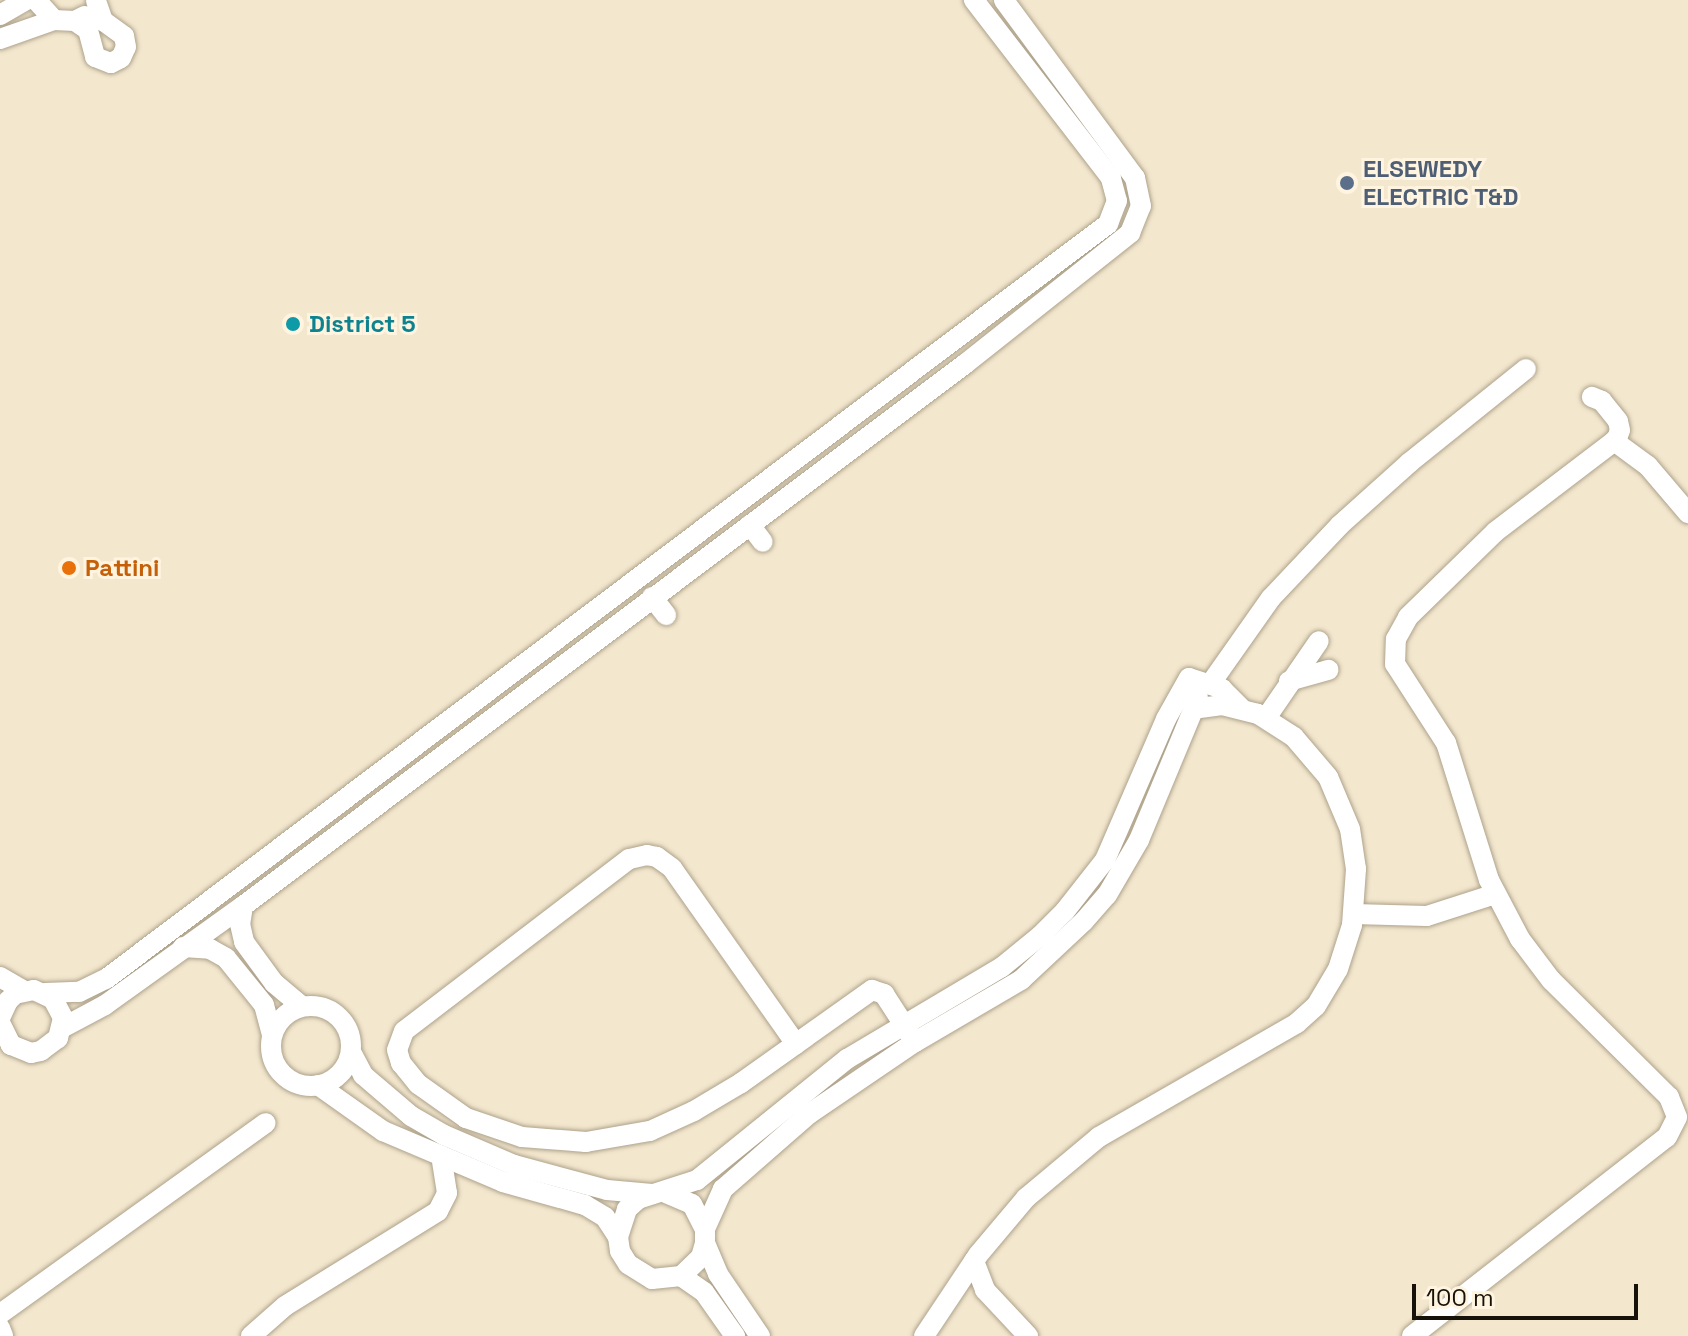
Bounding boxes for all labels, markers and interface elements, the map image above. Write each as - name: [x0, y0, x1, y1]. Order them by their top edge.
- place label: ELSEWEDY ELECTRIC T&D: [1363, 155, 1519, 211]
- marker: ELSEWEDY ELECTRIC T&D: [1338, 174, 1356, 192]
- place label: District 5: [309, 310, 416, 338]
- marker: District 5: [284, 315, 302, 333]
- place label: Pattini: [85, 554, 159, 582]
- marker: Pattini: [60, 559, 78, 577]
- scale bar: [1416, 1268, 1642, 1318]
- text: 100 m: [1426, 1282, 1494, 1313]

